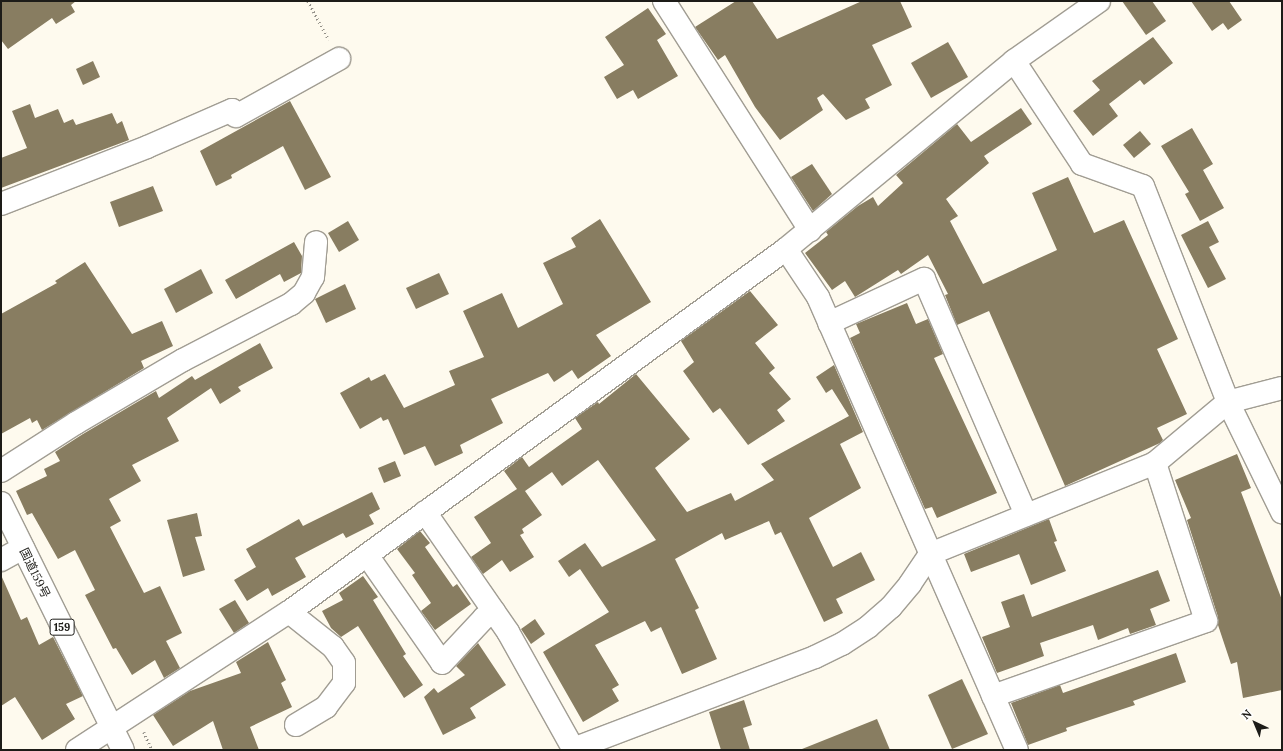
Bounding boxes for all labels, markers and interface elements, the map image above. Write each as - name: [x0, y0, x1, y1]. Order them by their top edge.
- street label: 国道159号: [17, 546, 53, 600]
- road number: 159: [49, 618, 75, 636]
- north arrow: [1235, 703, 1275, 743]
- text: N: [1239, 706, 1255, 722]

